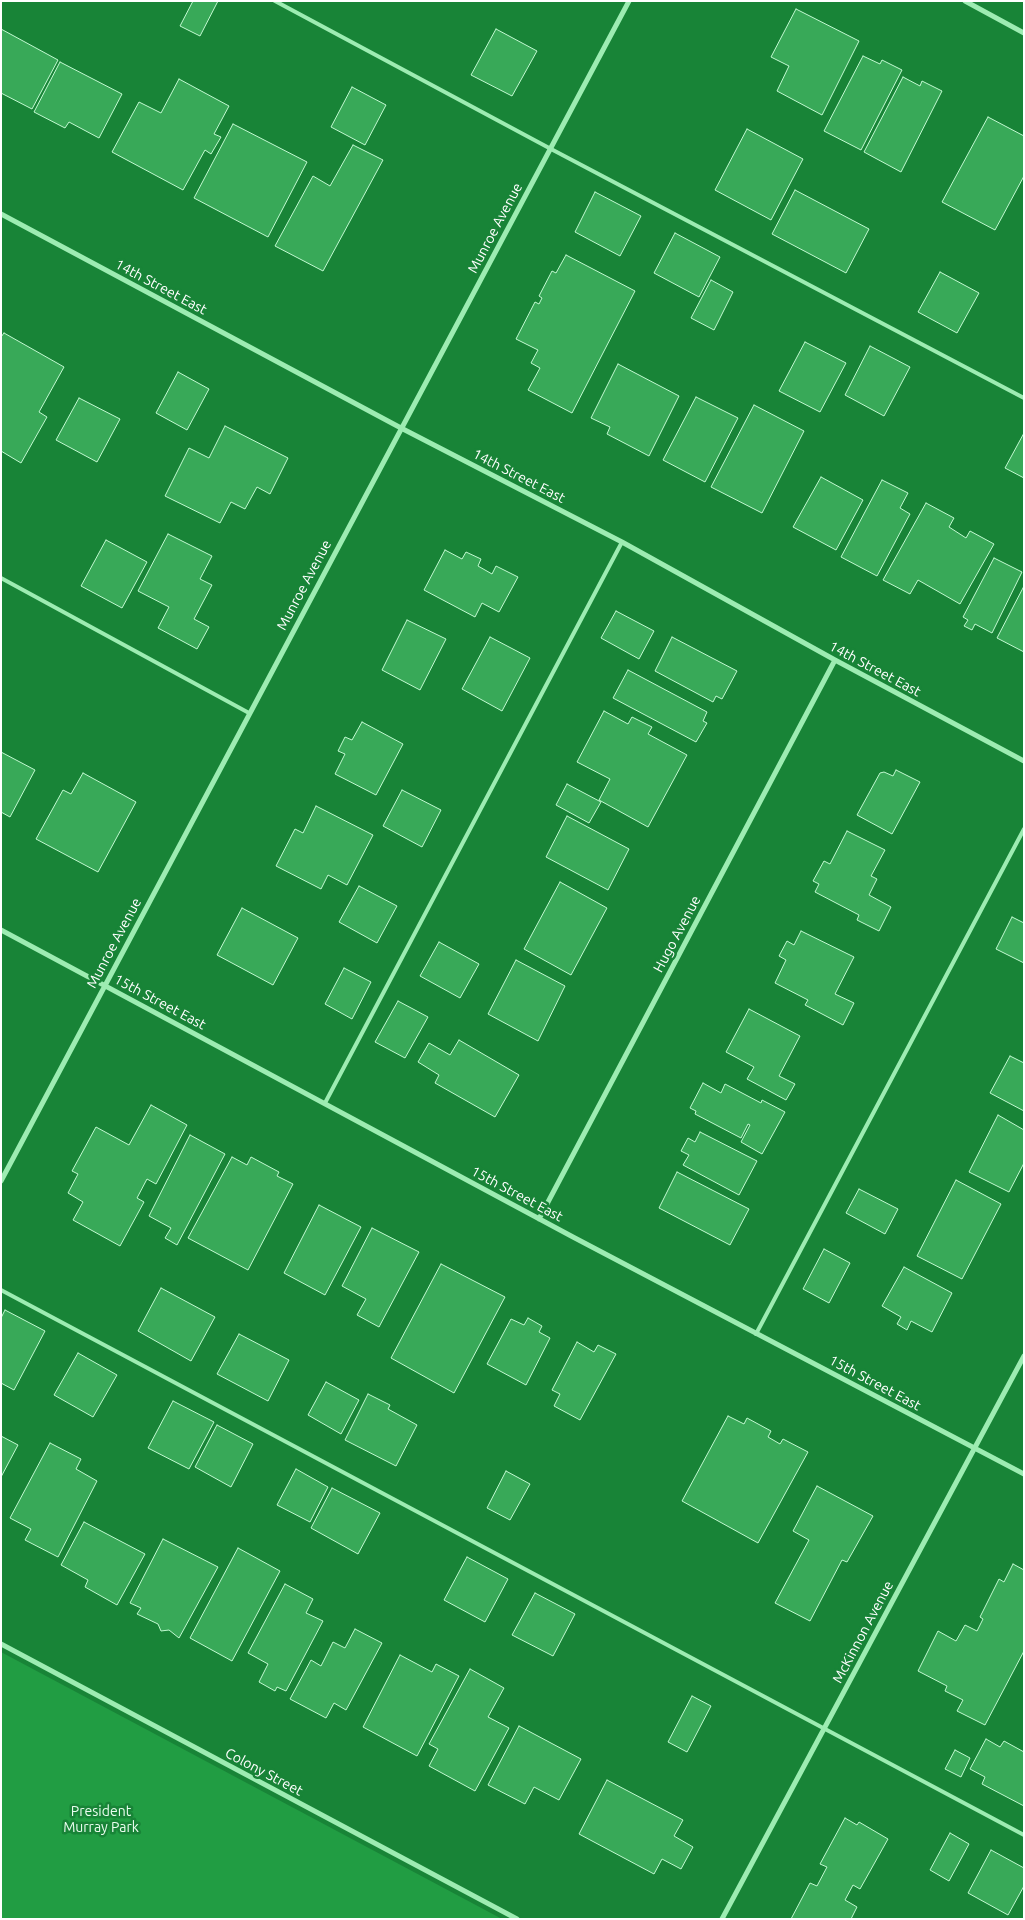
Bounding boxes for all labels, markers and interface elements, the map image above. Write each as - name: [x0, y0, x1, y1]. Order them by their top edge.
- street label: Munroe Avenue: [464, 180, 526, 276]
- street label: 14th Street East: [112, 256, 210, 318]
- street label: 14th Street East: [470, 445, 568, 507]
- street label: Munroe Avenue: [273, 537, 335, 633]
- street label: 14th Street East: [826, 638, 924, 700]
- street label: Hugo Avenue: [650, 893, 704, 975]
- street label: Munroe Avenue: [83, 895, 145, 991]
- street label: 15th Street East: [111, 971, 209, 1033]
- street label: 15th Street East: [468, 1163, 566, 1225]
- street label: 15th Street East: [826, 1352, 924, 1414]
- street label: McKinnon Avenue: [829, 1578, 897, 1686]
- street label: Colony Street: [222, 1745, 306, 1799]
- park label: President Murray Park: [63, 1803, 139, 1835]

